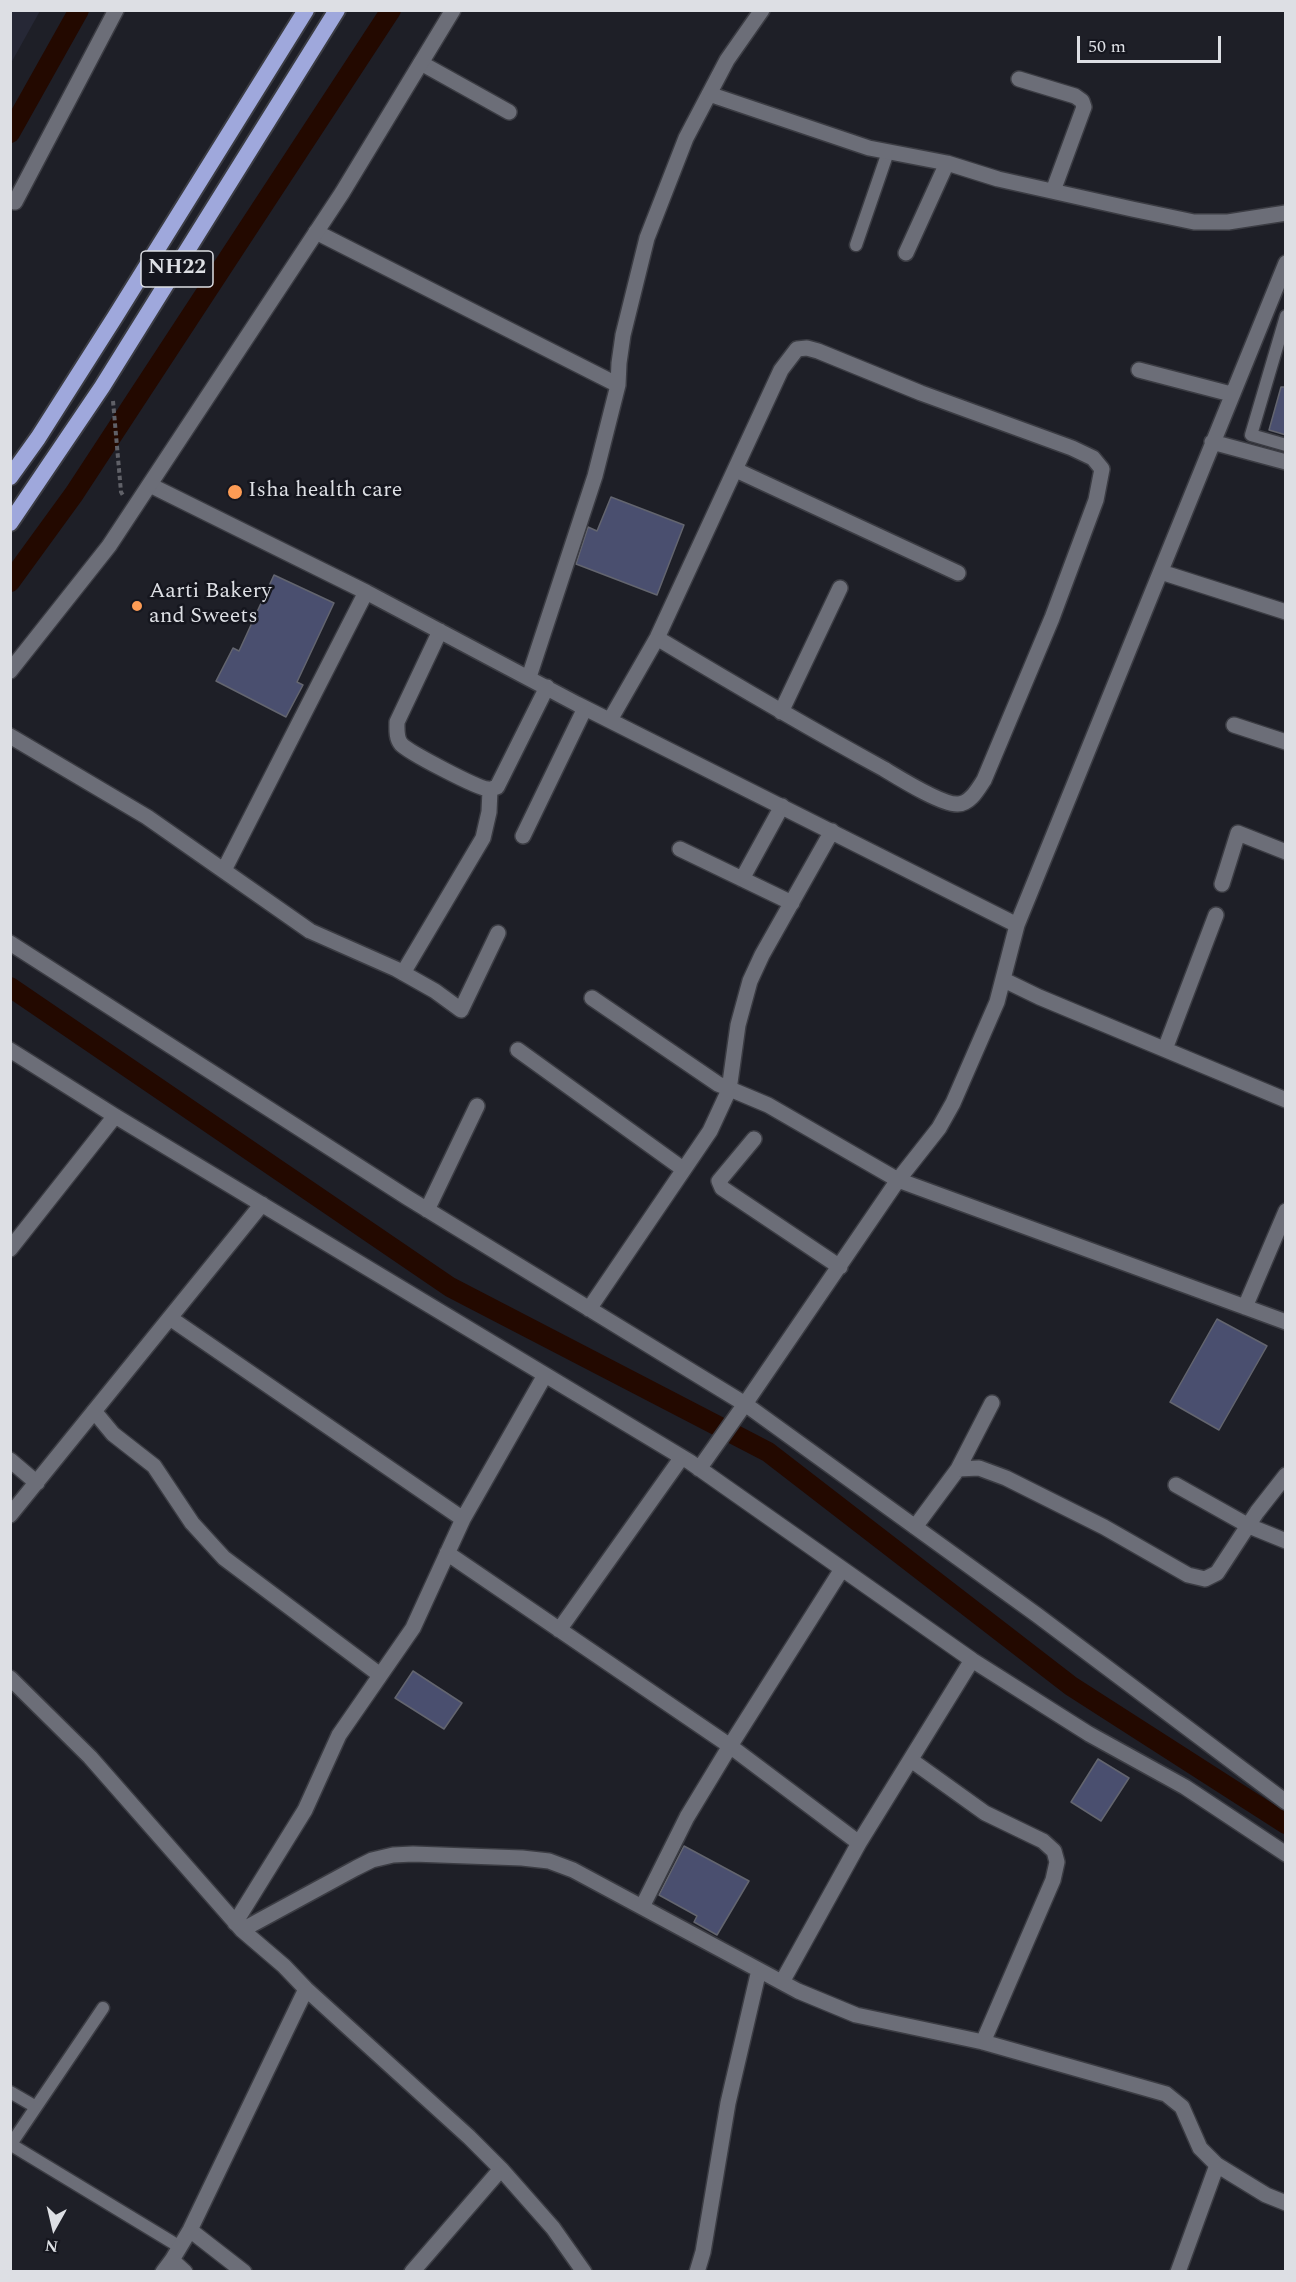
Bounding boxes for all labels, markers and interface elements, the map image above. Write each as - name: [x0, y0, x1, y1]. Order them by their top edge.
- scale bar: [1080, 24, 1224, 62]
- text: 50 m: [1088, 33, 1126, 60]
- road number: NH22: [141, 251, 213, 287]
- place label: Isha health care: [248, 479, 402, 505]
- marker: Isha health care: [226, 483, 244, 501]
- place label: Aarti Bakery and Sweets: [149, 580, 272, 632]
- marker: Aarti Bakery and Sweets: [130, 599, 144, 613]
- north arrow: [24, 2198, 84, 2258]
- text: N: [43, 2233, 60, 2259]

